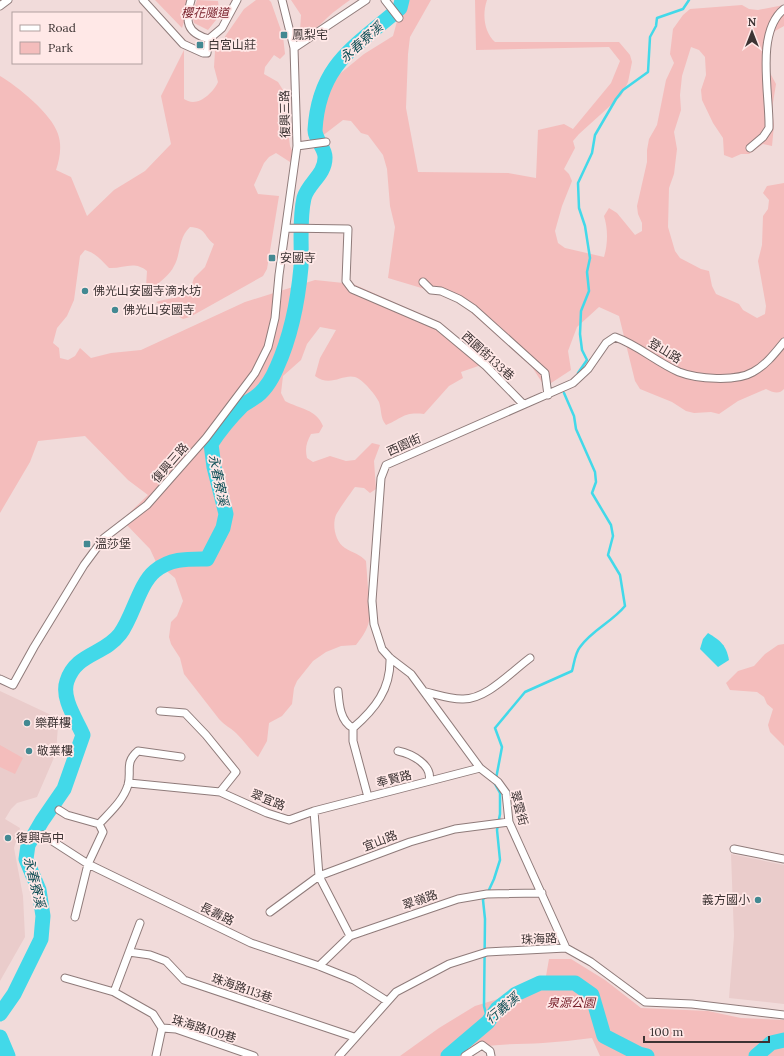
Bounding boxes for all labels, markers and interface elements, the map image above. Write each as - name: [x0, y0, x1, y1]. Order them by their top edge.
- park label: 櫻花隧道: [181, 5, 231, 20]
- legend: [12, 12, 142, 64]
- north arrow: [732, 12, 772, 52]
- text: N: [748, 15, 757, 29]
- water label: 永春寮溪: [336, 17, 388, 66]
- text: Road: [48, 20, 76, 35]
- place label: 鳳梨宅: [292, 27, 328, 42]
- marker: 鳳梨宅: [279, 30, 289, 40]
- place label: 白宮山莊: [208, 37, 256, 52]
- text: Park: [48, 40, 74, 55]
- marker: 白宮山莊: [195, 40, 205, 50]
- street label: 復興三路: [277, 90, 292, 138]
- place label: 安國寺: [280, 250, 316, 265]
- marker: 安國寺: [267, 253, 277, 263]
- place label: 佛光山安國寺滴水坊: [93, 283, 201, 298]
- marker: 佛光山安國寺滴水坊: [80, 286, 90, 296]
- place label: 佛光山安國寺: [123, 302, 195, 317]
- marker: 佛光山安國寺: [110, 305, 120, 315]
- street label: 西園街133巷: [459, 328, 518, 383]
- street label: 登山路: [646, 335, 685, 366]
- street label: 西園街: [384, 430, 423, 459]
- street label: 復興三路: [148, 440, 191, 486]
- water label: 永春寮溪: [205, 453, 233, 509]
- place label: 溫莎堡: [95, 536, 131, 551]
- marker: 溫莎堡: [82, 539, 92, 549]
- place label: 樂群樓: [35, 715, 71, 730]
- marker: 樂群樓: [22, 718, 32, 728]
- place label: 敬業樓: [37, 743, 73, 758]
- marker: 敬業樓: [24, 746, 34, 756]
- street label: 奉賢路: [375, 767, 413, 790]
- street label: 翠宜路: [249, 786, 288, 813]
- street label: 翠雲街: [508, 789, 531, 827]
- street label: 宜山路: [360, 827, 399, 854]
- place label: 復興高中: [16, 830, 64, 845]
- marker: 復興高中: [3, 833, 13, 843]
- water label: 永春寮溪: [20, 855, 50, 911]
- street label: 翠嶺路: [400, 887, 439, 912]
- place label: 義方國小: [702, 892, 750, 907]
- marker: 義方國小: [753, 895, 763, 905]
- street label: 長壽路: [198, 899, 237, 928]
- street label: 珠海路: [521, 930, 557, 947]
- street label: 珠海路113巷: [210, 970, 275, 1005]
- water label: 行義溪: [482, 988, 524, 1027]
- park label: 泉源公園: [547, 995, 597, 1010]
- street label: 珠海路109巷: [170, 1012, 238, 1045]
- scale bar: [644, 1018, 769, 1044]
- text: 100 m: [650, 1024, 683, 1039]

